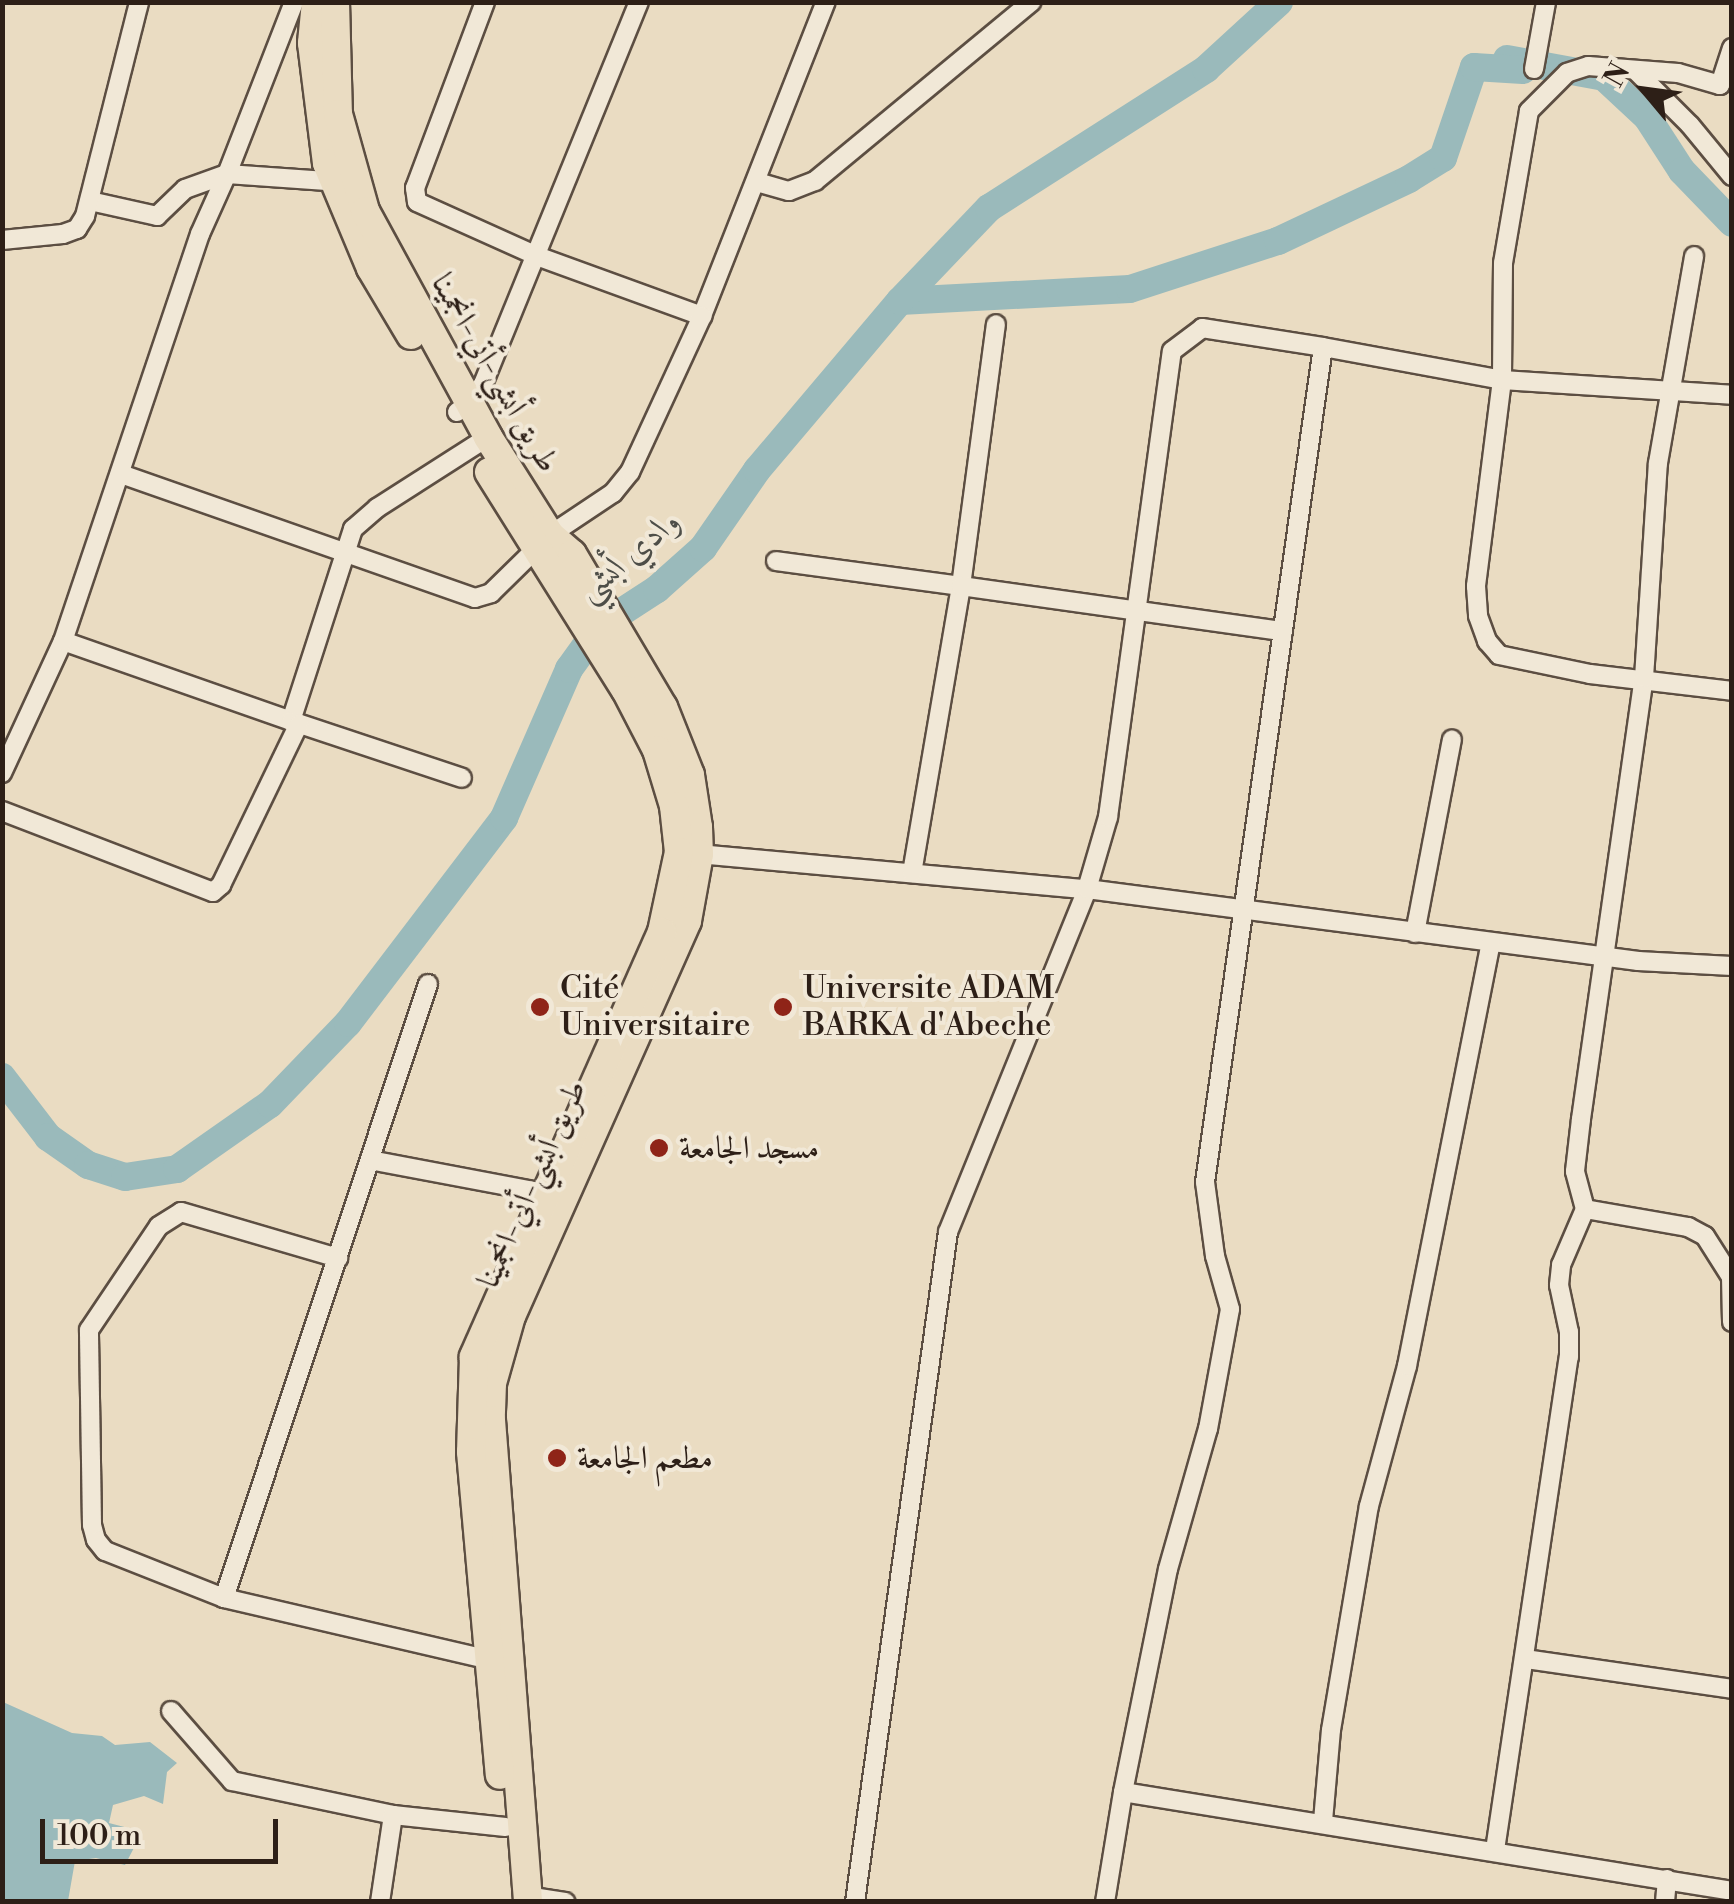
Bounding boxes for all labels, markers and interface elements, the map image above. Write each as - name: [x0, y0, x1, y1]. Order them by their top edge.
- north arrow: [1594, 40, 1694, 140]
- text: N: [1597, 57, 1638, 93]
- street label: طريق أبشي-أتي-انجمينا: [423, 267, 567, 479]
- water label: وادي أبشي: [568, 500, 690, 612]
- place label: Cité Universitaire: [560, 970, 750, 1045]
- place label: Universite ADAM BARKA d'Abeche: [803, 970, 1054, 1045]
- marker: Cité Universitaire: [529, 996, 551, 1018]
- marker: Universite ADAM BARKA d'Abeche: [772, 996, 794, 1018]
- street label: طريق أبشي-أتي-انجمينا: [469, 1074, 595, 1294]
- place label: مسجد الجامعة: [679, 1129, 819, 1167]
- marker: مسجد الجامعة: [648, 1137, 670, 1159]
- place label: مطعم الجامعة: [577, 1439, 713, 1477]
- marker: مطعم الجامعة: [546, 1447, 568, 1469]
- scale bar: [45, 1799, 282, 1861]
- text: 100 m: [57, 1817, 141, 1855]

